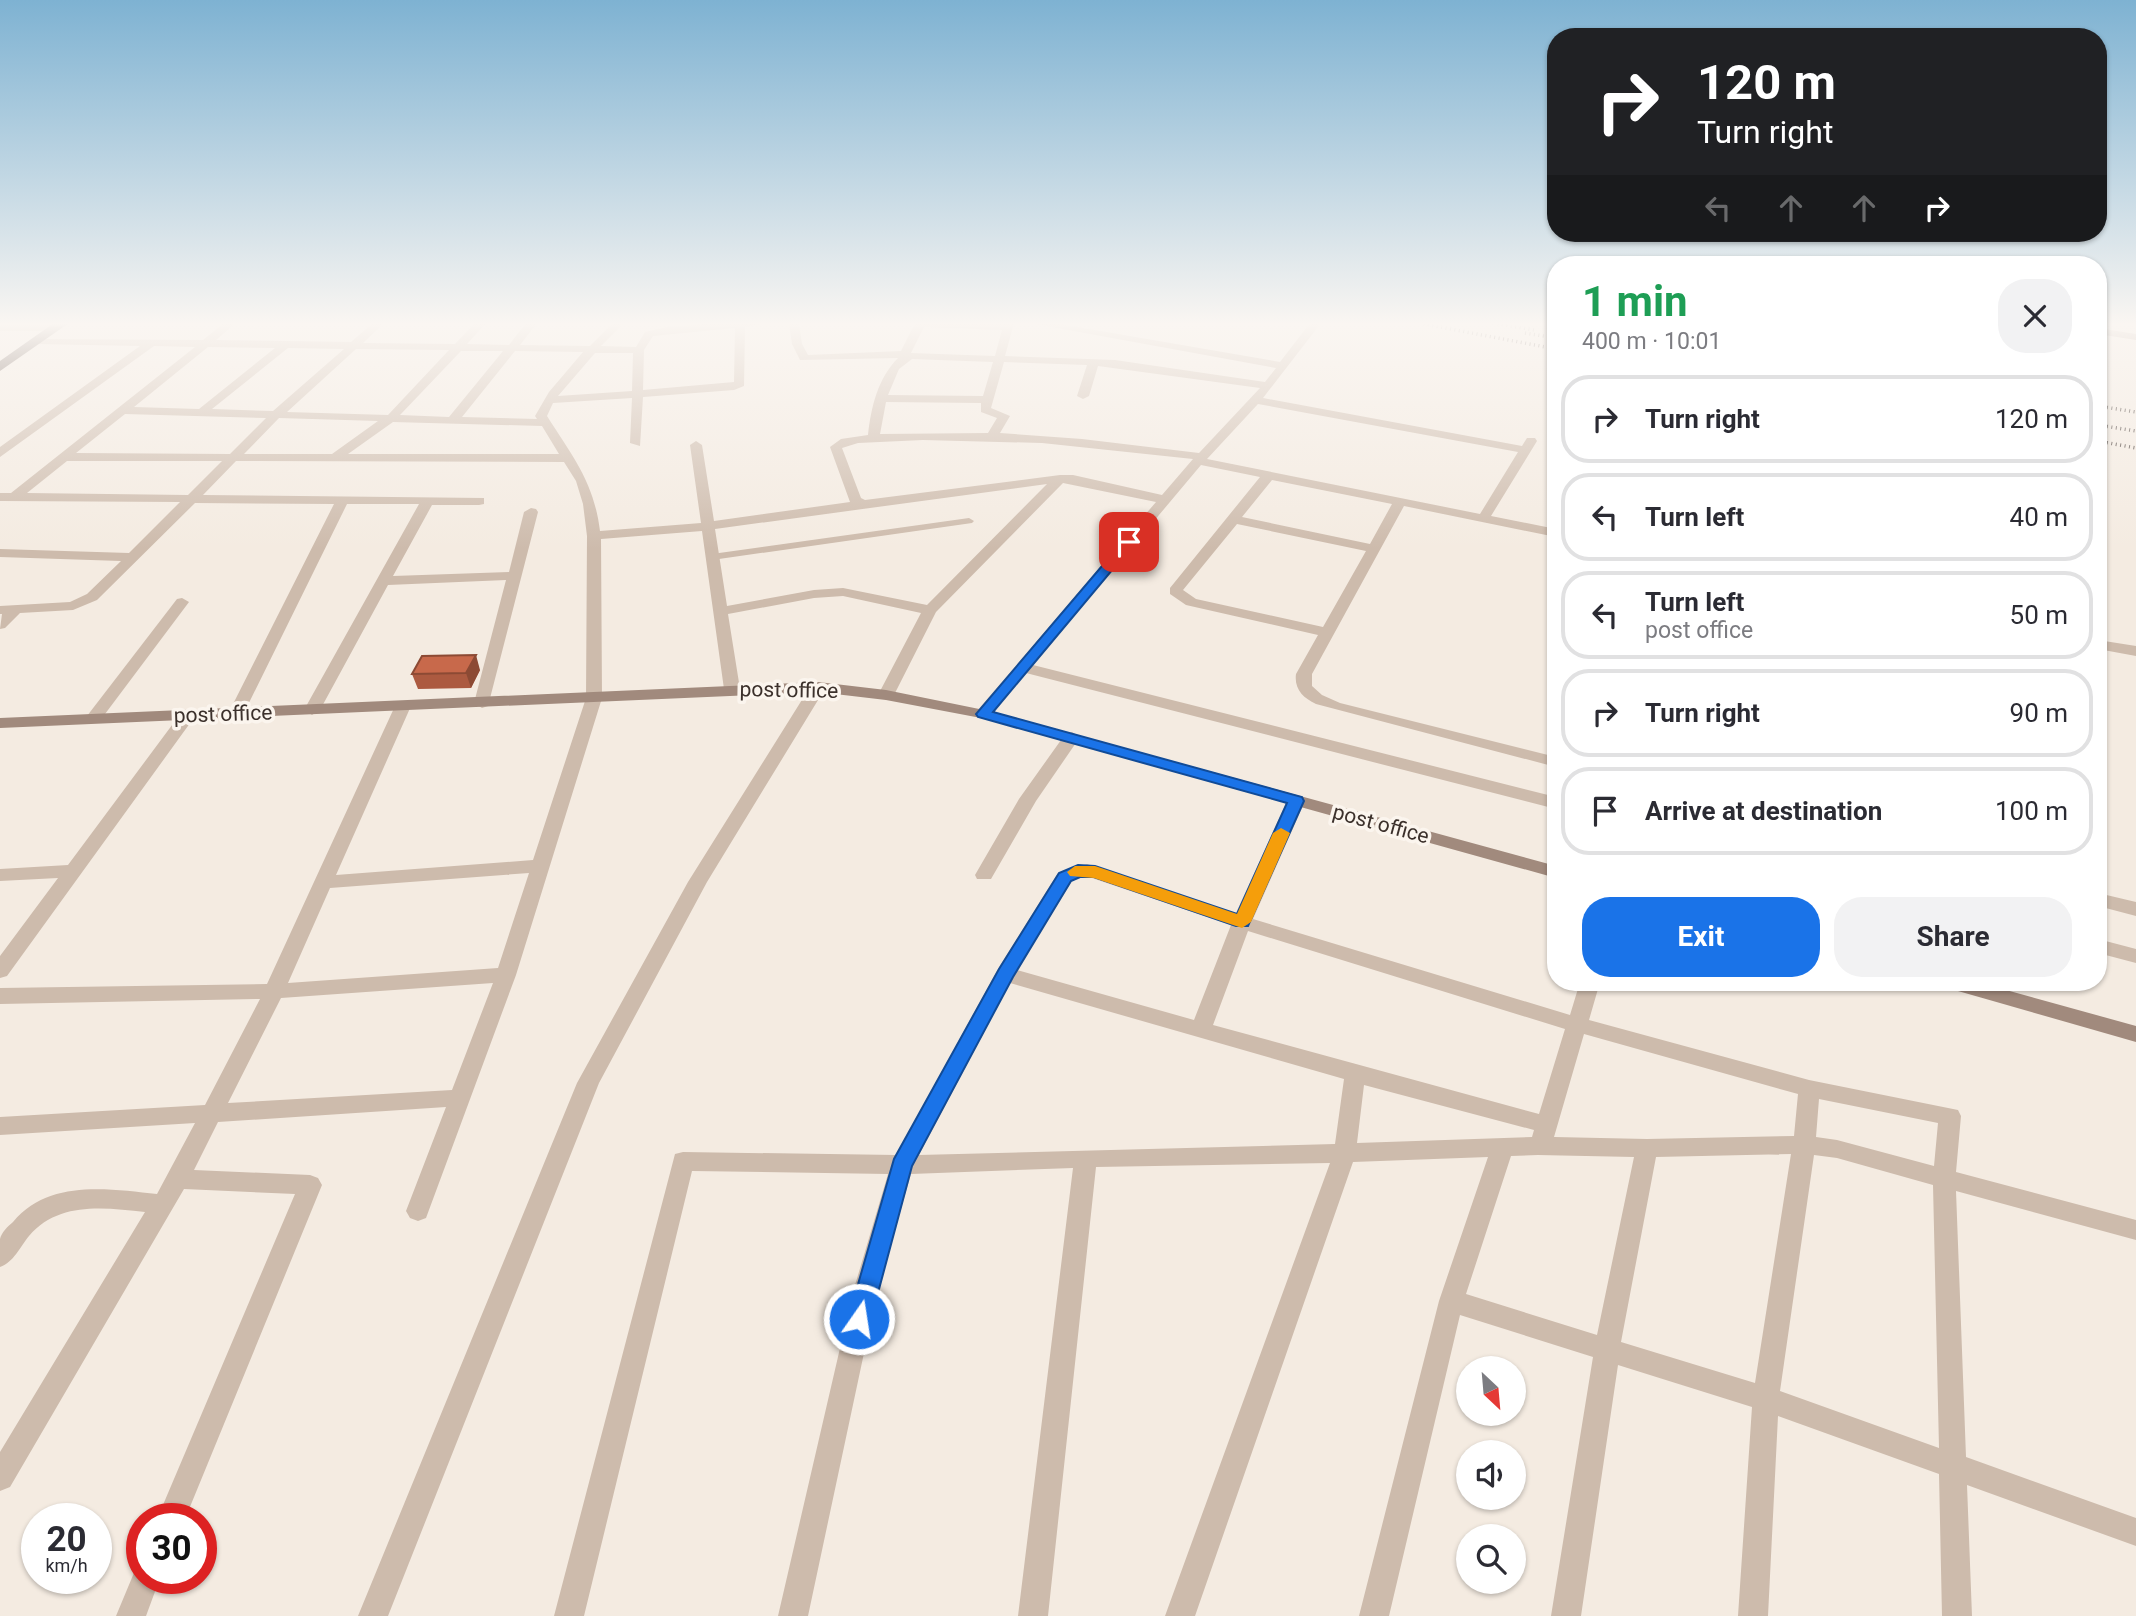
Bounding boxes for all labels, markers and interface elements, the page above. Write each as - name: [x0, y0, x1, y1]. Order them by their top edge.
- text: 120 m: [1697, 54, 1836, 111]
- icon: right: [1582, 56, 1673, 147]
- text: Turn right: [1697, 113, 1833, 151]
- icon: left: [1699, 189, 1737, 227]
- icon: ahead: [1772, 189, 1810, 227]
- icon: ahead: [1845, 189, 1883, 227]
- icon: right: [1918, 189, 1956, 227]
- text: 1 min: [1582, 277, 1688, 326]
- button: close: [1998, 279, 2072, 353]
- text: 400 m · 10:01: [1582, 328, 1721, 355]
- icon: right: [1586, 400, 1624, 438]
- text: Turn right: [1645, 404, 1760, 434]
- text: 120 m: [1995, 404, 2068, 434]
- icon: left: [1586, 498, 1624, 536]
- text: Turn left: [1645, 502, 1744, 532]
- text: 40 m: [2010, 502, 2068, 532]
- pin: [1099, 512, 1159, 572]
- icon: arrive: [1110, 523, 1148, 561]
- text: Turn left: [1645, 587, 1744, 617]
- icon: left: [1586, 596, 1624, 634]
- text: 50 m: [2010, 600, 2068, 630]
- text: post office: [1645, 617, 1753, 644]
- street label: post office: [739, 677, 839, 703]
- icon: right: [1586, 694, 1624, 732]
- text: Turn right: [1645, 698, 1760, 728]
- text: 90 m: [2010, 698, 2068, 728]
- street label: post office: [173, 700, 273, 728]
- icon: arrive: [1586, 792, 1624, 830]
- text: Arrive at destination: [1645, 796, 1882, 826]
- text: 100 m: [1995, 796, 2068, 826]
- street label: post office: [1330, 800, 1432, 848]
- button: Exit: [1582, 897, 1820, 977]
- button: Share: [1834, 897, 2072, 977]
- position arrow: [822, 1282, 896, 1356]
- north arrow: [1456, 1356, 1526, 1426]
- map controls: [1456, 1356, 1526, 1594]
- button: sound: [1456, 1440, 1526, 1510]
- speed limit sign: 30: [126, 1503, 217, 1594]
- text: 20: [46, 1519, 87, 1560]
- button: search: [1456, 1524, 1526, 1594]
- text: km/h: [45, 1555, 88, 1576]

